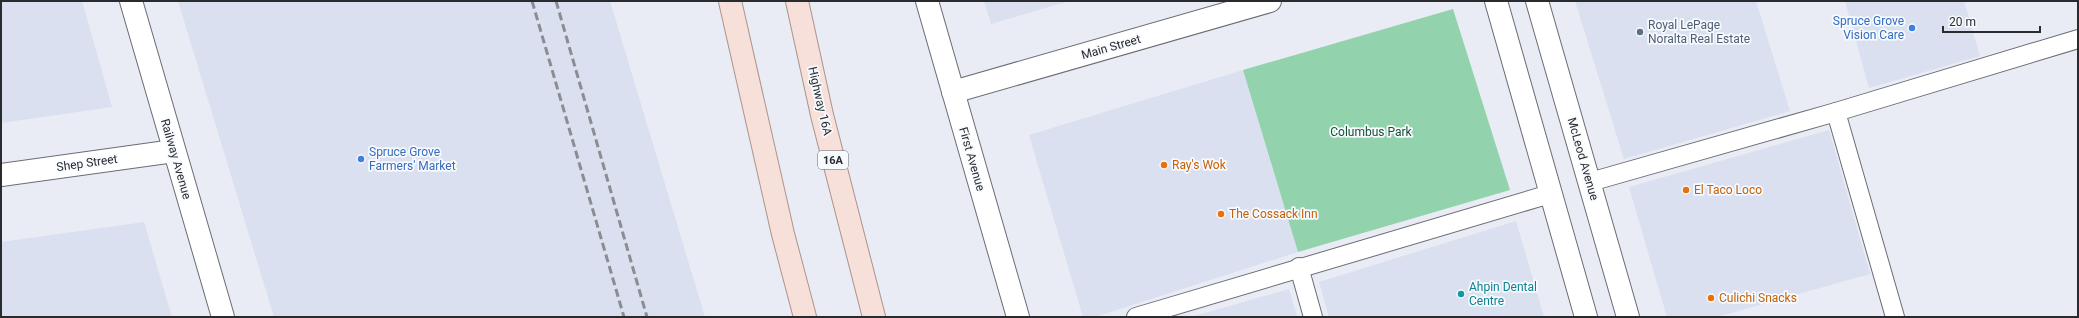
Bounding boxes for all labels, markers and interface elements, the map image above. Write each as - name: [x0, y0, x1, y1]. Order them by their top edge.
- scale bar: [1943, 8, 2040, 34]
- place label: Spruce Grove Vision Care: [1833, 14, 1904, 42]
- text: 20 m: [1949, 15, 1976, 29]
- place label: Royal LePage Noralta Real Estate: [1648, 18, 1750, 46]
- marker: Spruce Grove Vision Care: [1907, 23, 1917, 33]
- marker: Royal LePage Noralta Real Estate: [1635, 27, 1645, 37]
- street label: Main Street: [1080, 32, 1142, 62]
- street label: Highway 16A: [805, 65, 835, 137]
- street label: McLeod Avenue: [1564, 116, 1602, 202]
- street label: Railway Avenue: [158, 117, 194, 201]
- street label: First Avenue: [956, 125, 988, 193]
- park label: Columbus Park: [1330, 125, 1413, 139]
- place label: Spruce Grove Farmers' Market: [369, 145, 456, 173]
- road number: 16A: [818, 151, 848, 169]
- street label: Shep Street: [56, 152, 118, 174]
- marker: Spruce Grove Farmers' Market: [356, 154, 366, 164]
- place label: Ray's Wok: [1172, 158, 1227, 172]
- marker: Ray's Wok: [1159, 160, 1169, 170]
- place label: El Taco Loco: [1694, 183, 1762, 197]
- marker: El Taco Loco: [1681, 185, 1691, 195]
- place label: The Cossack Inn: [1229, 207, 1318, 221]
- marker: The Cossack Inn: [1216, 209, 1226, 219]
- place label: Ahpin Dental Centre: [1469, 280, 1537, 308]
- marker: Ahpin Dental Centre: [1456, 289, 1466, 299]
- place label: Culichi Snacks: [1719, 291, 1797, 305]
- marker: Culichi Snacks: [1706, 293, 1716, 303]

